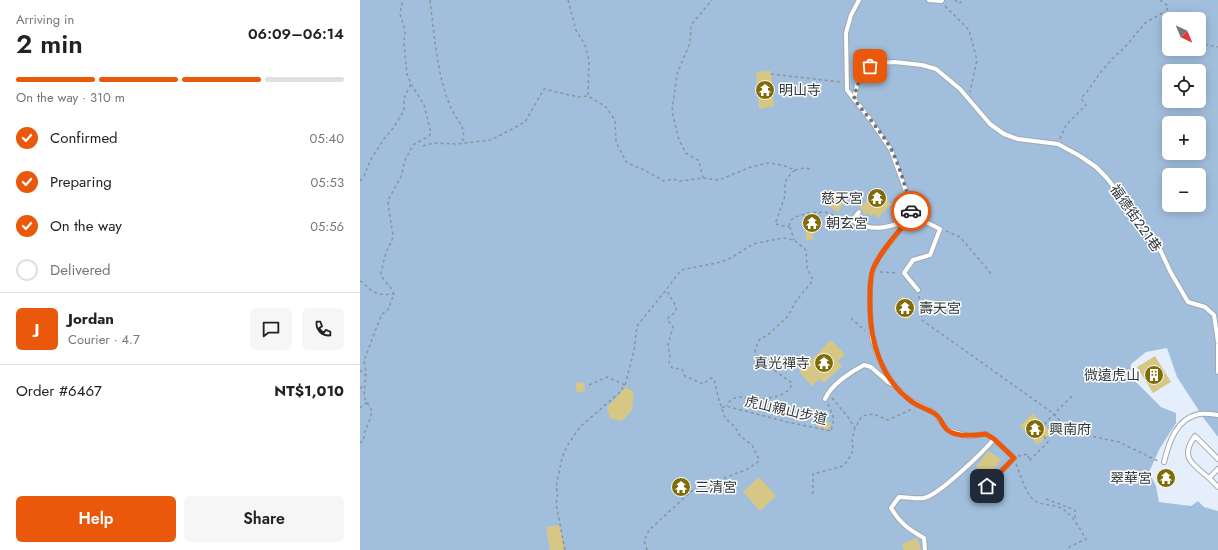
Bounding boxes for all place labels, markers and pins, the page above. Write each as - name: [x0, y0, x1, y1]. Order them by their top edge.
- pin: [853, 49, 887, 83]
- temple icon: 明山寺: [754, 79, 776, 101]
- place label: 明山寺: [779, 80, 821, 100]
- temple icon: 慈天宮: [866, 187, 888, 209]
- place label: 慈天宮: [821, 188, 863, 208]
- temple icon: 朝玄宮: [801, 212, 823, 234]
- place label: 朝玄宮: [826, 213, 868, 233]
- temple icon: 壽天宮: [894, 297, 916, 319]
- place label: 壽天宮: [919, 298, 961, 318]
- temple icon: 真光禪寺: [813, 352, 835, 374]
- place label: 真光禪寺: [754, 353, 810, 373]
- building icon: 微遠虎山: [1143, 364, 1165, 386]
- place label: 微遠虎山: [1084, 365, 1140, 385]
- temple icon: 興南府: [1024, 418, 1046, 440]
- place label: 興南府: [1049, 419, 1091, 439]
- temple icon: 翠華宮: [1155, 467, 1177, 489]
- place label: 翠華宮: [1110, 468, 1152, 488]
- pin: [970, 469, 1004, 503]
- temple icon: 三清宮: [670, 476, 692, 498]
- place label: 三清宮: [695, 477, 737, 497]

